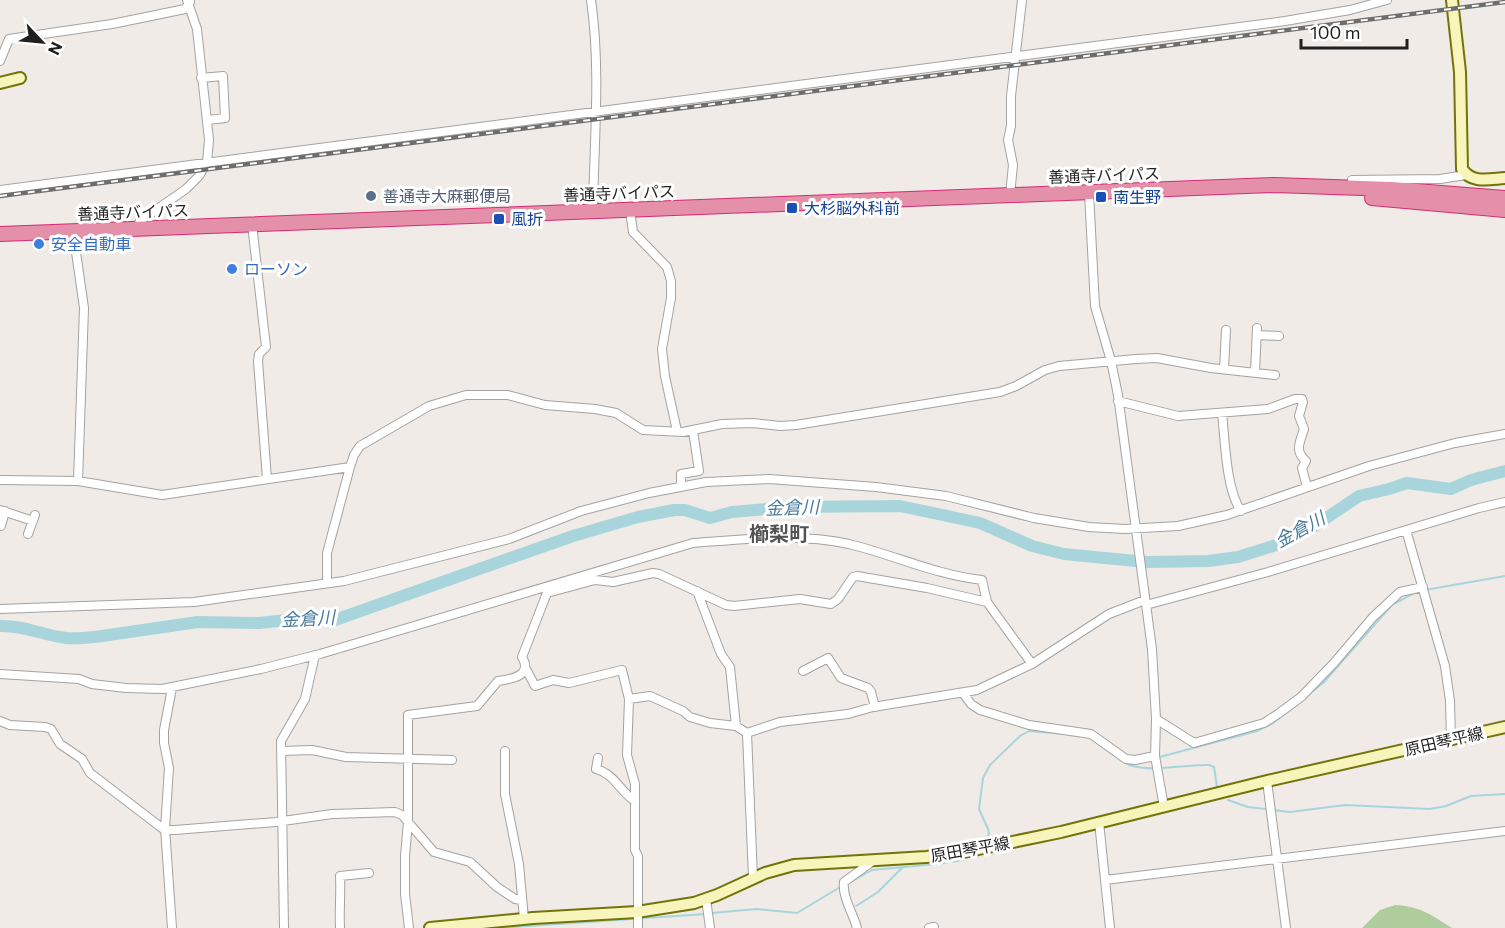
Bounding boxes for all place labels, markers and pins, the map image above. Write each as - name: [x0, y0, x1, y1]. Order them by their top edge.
- place label: 善通寺大麻郵便局: [383, 186, 511, 205]
- place label: 南生野: [1113, 187, 1161, 206]
- marker: 善通寺大麻郵便局: [364, 189, 378, 203]
- marker: 南生野: [1094, 190, 1108, 204]
- place label: 大杉脳外科前: [804, 198, 900, 217]
- marker: 大杉脳外科前: [785, 201, 799, 215]
- place label: 風折: [511, 209, 543, 228]
- marker: 風折: [492, 212, 506, 226]
- place label: 安全自動車: [51, 234, 131, 253]
- marker: 安全自動車: [32, 237, 46, 251]
- place label: ローソン: [244, 259, 308, 278]
- marker: ローソン: [225, 262, 239, 276]

